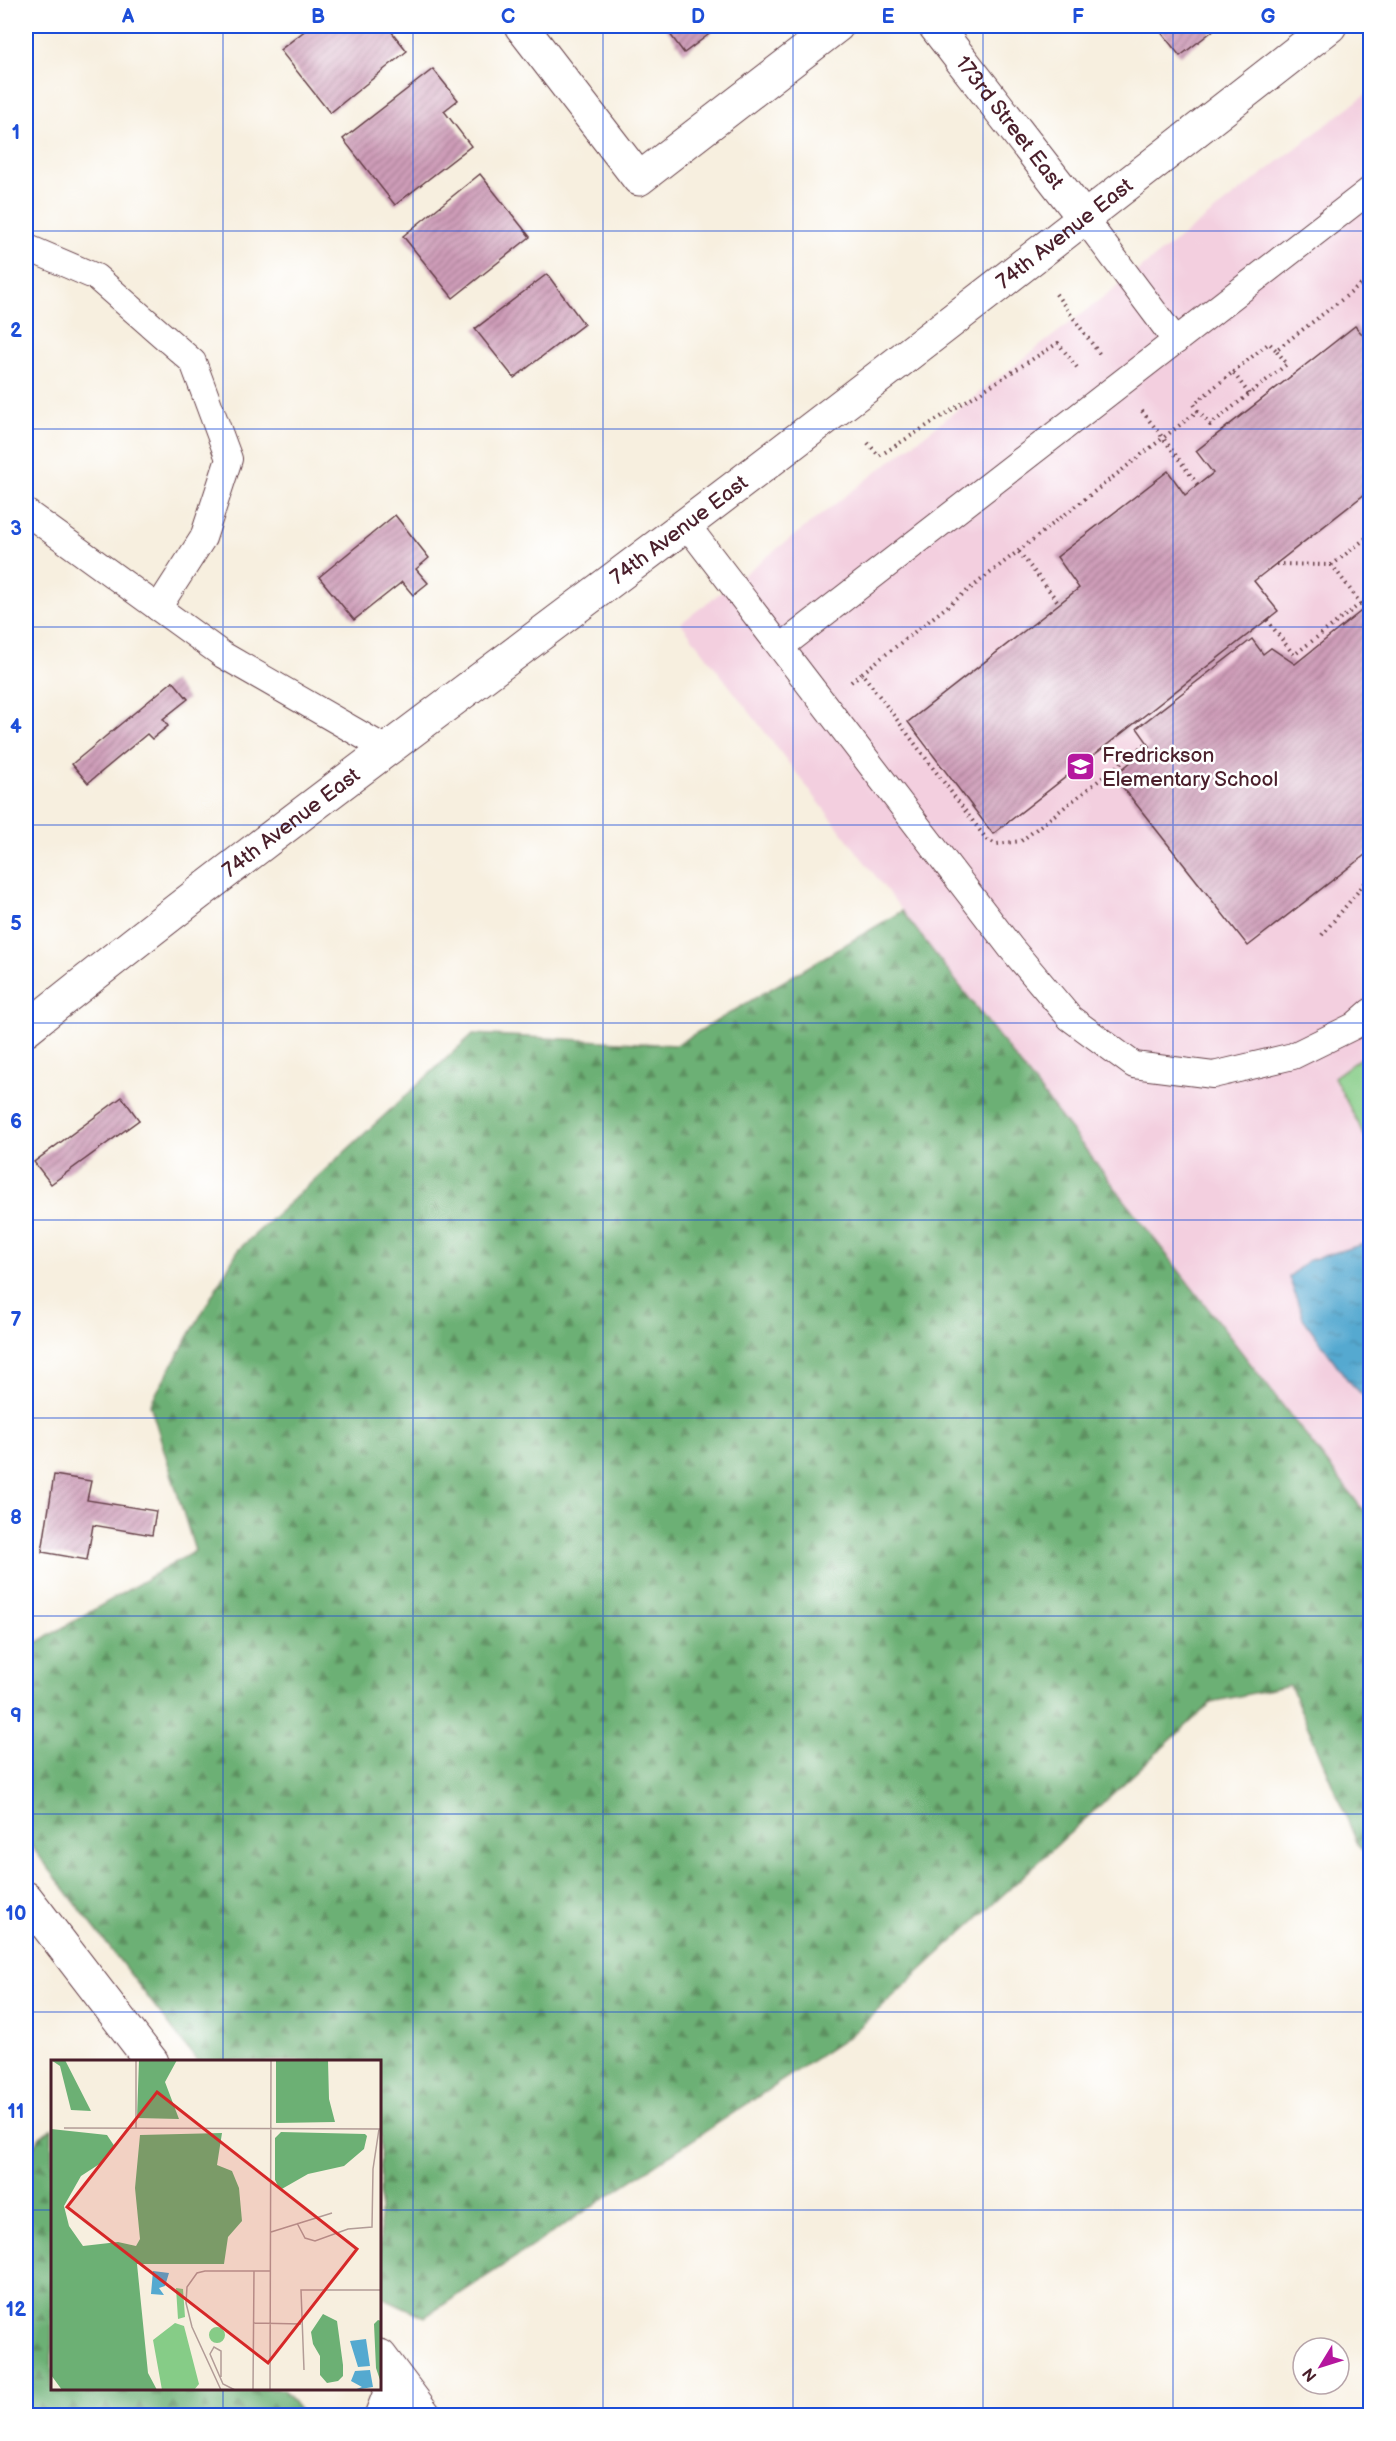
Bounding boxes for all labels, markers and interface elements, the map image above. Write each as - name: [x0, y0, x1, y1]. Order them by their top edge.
- text: A: [121, 5, 135, 29]
- text: B: [311, 5, 325, 29]
- text: C: [501, 5, 515, 29]
- text: D: [691, 5, 705, 29]
- text: E: [882, 5, 895, 29]
- text: F: [1072, 5, 1084, 29]
- text: G: [1261, 5, 1276, 29]
- street label: 173rd Street East: [950, 51, 1070, 194]
- text: 1: [12, 121, 20, 145]
- street label: 74th Avenue East: [991, 172, 1138, 294]
- text: 2: [10, 319, 22, 343]
- street label: 74th Avenue East: [605, 469, 753, 590]
- text: 3: [10, 517, 22, 541]
- text: 4: [10, 715, 22, 739]
- place label: Fredrickson Elementary School: [1102, 743, 1278, 792]
- school or university icon: Fredrickson Elementary School: [1065, 751, 1097, 783]
- street label: 74th Avenue East: [218, 762, 365, 883]
- text: 5: [10, 912, 22, 936]
- text: 6: [10, 1110, 22, 1134]
- text: 7: [10, 1308, 22, 1332]
- text: 8: [10, 1506, 22, 1530]
- text: 9: [10, 1704, 22, 1728]
- text: 10: [6, 1902, 26, 1926]
- inset map: [51, 2060, 381, 2390]
- text: 11: [8, 2100, 24, 2124]
- text: 12: [6, 2298, 26, 2322]
- north arrow: [1291, 2336, 1351, 2396]
- text: N: [1299, 2364, 1322, 2385]

